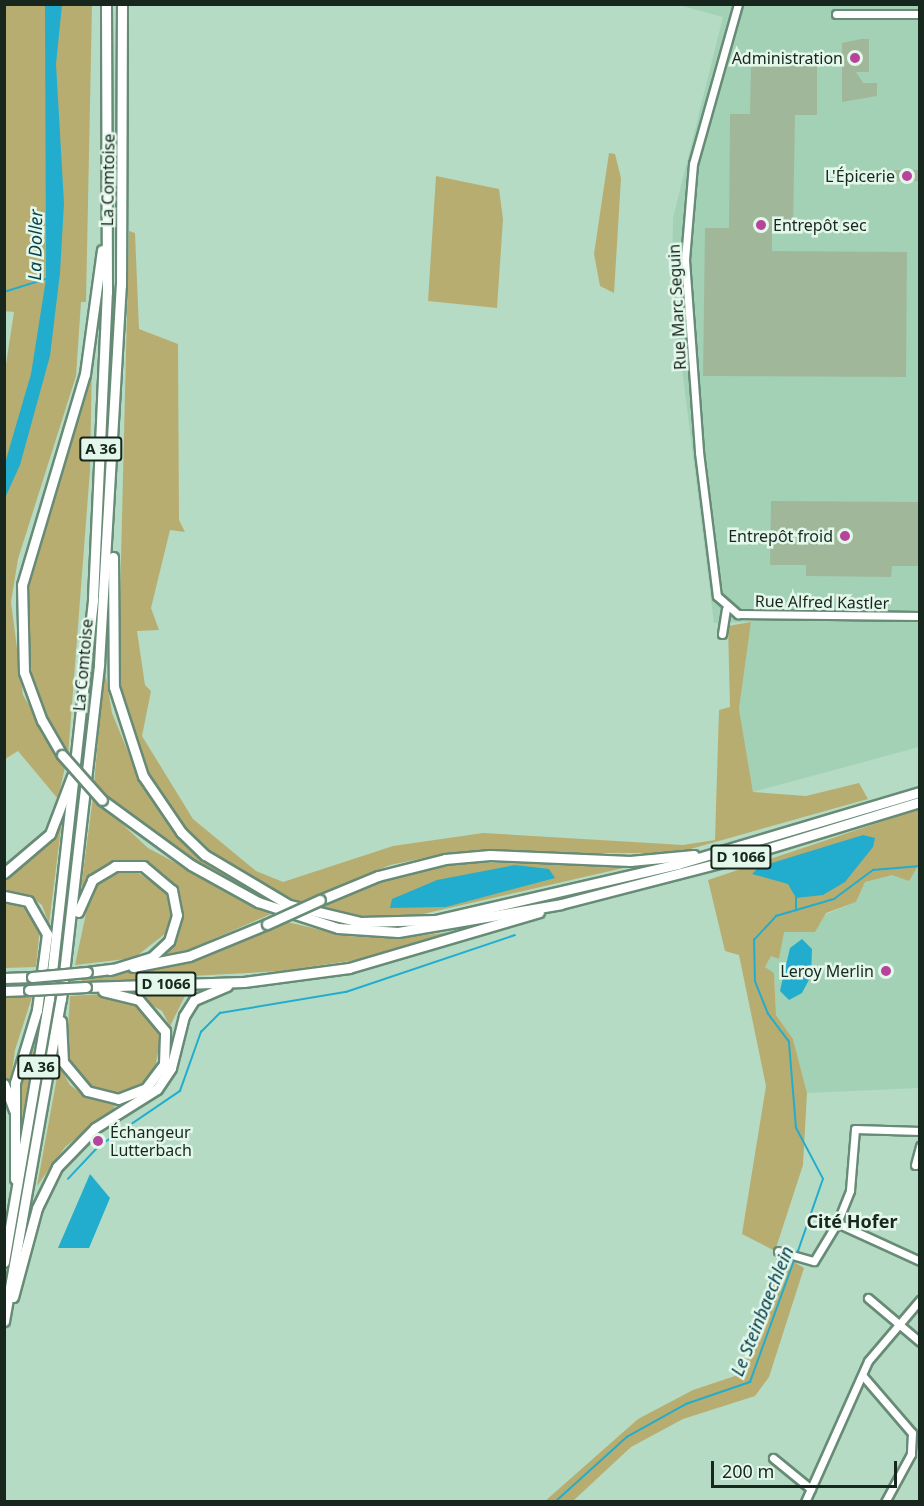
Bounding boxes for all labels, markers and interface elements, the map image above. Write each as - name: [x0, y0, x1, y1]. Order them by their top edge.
- place label: Administration: [732, 48, 843, 68]
- marker: Administration: [848, 51, 862, 65]
- street label: La Comtoise: [98, 134, 118, 226]
- place label: L'Épicerie: [825, 166, 895, 186]
- marker: L'Épicerie: [900, 169, 914, 183]
- water label: La Doller: [24, 209, 46, 281]
- place label: Entrepôt sec: [773, 215, 867, 235]
- marker: Entrepôt sec: [754, 218, 768, 232]
- street label: Rue Marc Seguin: [664, 243, 690, 371]
- road number: A 36: [78, 437, 124, 461]
- place label: Entrepôt froid: [728, 526, 833, 546]
- marker: Entrepôt froid: [838, 529, 852, 543]
- street label: Rue Alfred Kastler: [755, 591, 889, 613]
- street label: La Comtoise: [69, 618, 97, 712]
- road number: D 1066: [710, 845, 772, 869]
- place label: Leroy Merlin: [780, 961, 874, 981]
- marker: Leroy Merlin: [879, 964, 893, 978]
- road number: D 1066: [134, 972, 198, 996]
- road number: A 36: [16, 1055, 62, 1079]
- place label: Échangeur Lutterbach: [110, 1122, 192, 1160]
- marker: Échangeur Lutterbach: [91, 1134, 105, 1148]
- district label: Cité Hofer: [807, 1210, 897, 1232]
- water label: Le Steinbaechlein: [726, 1243, 798, 1379]
- scale bar: [714, 1449, 900, 1487]
- text: 200 m: [722, 1459, 774, 1483]

